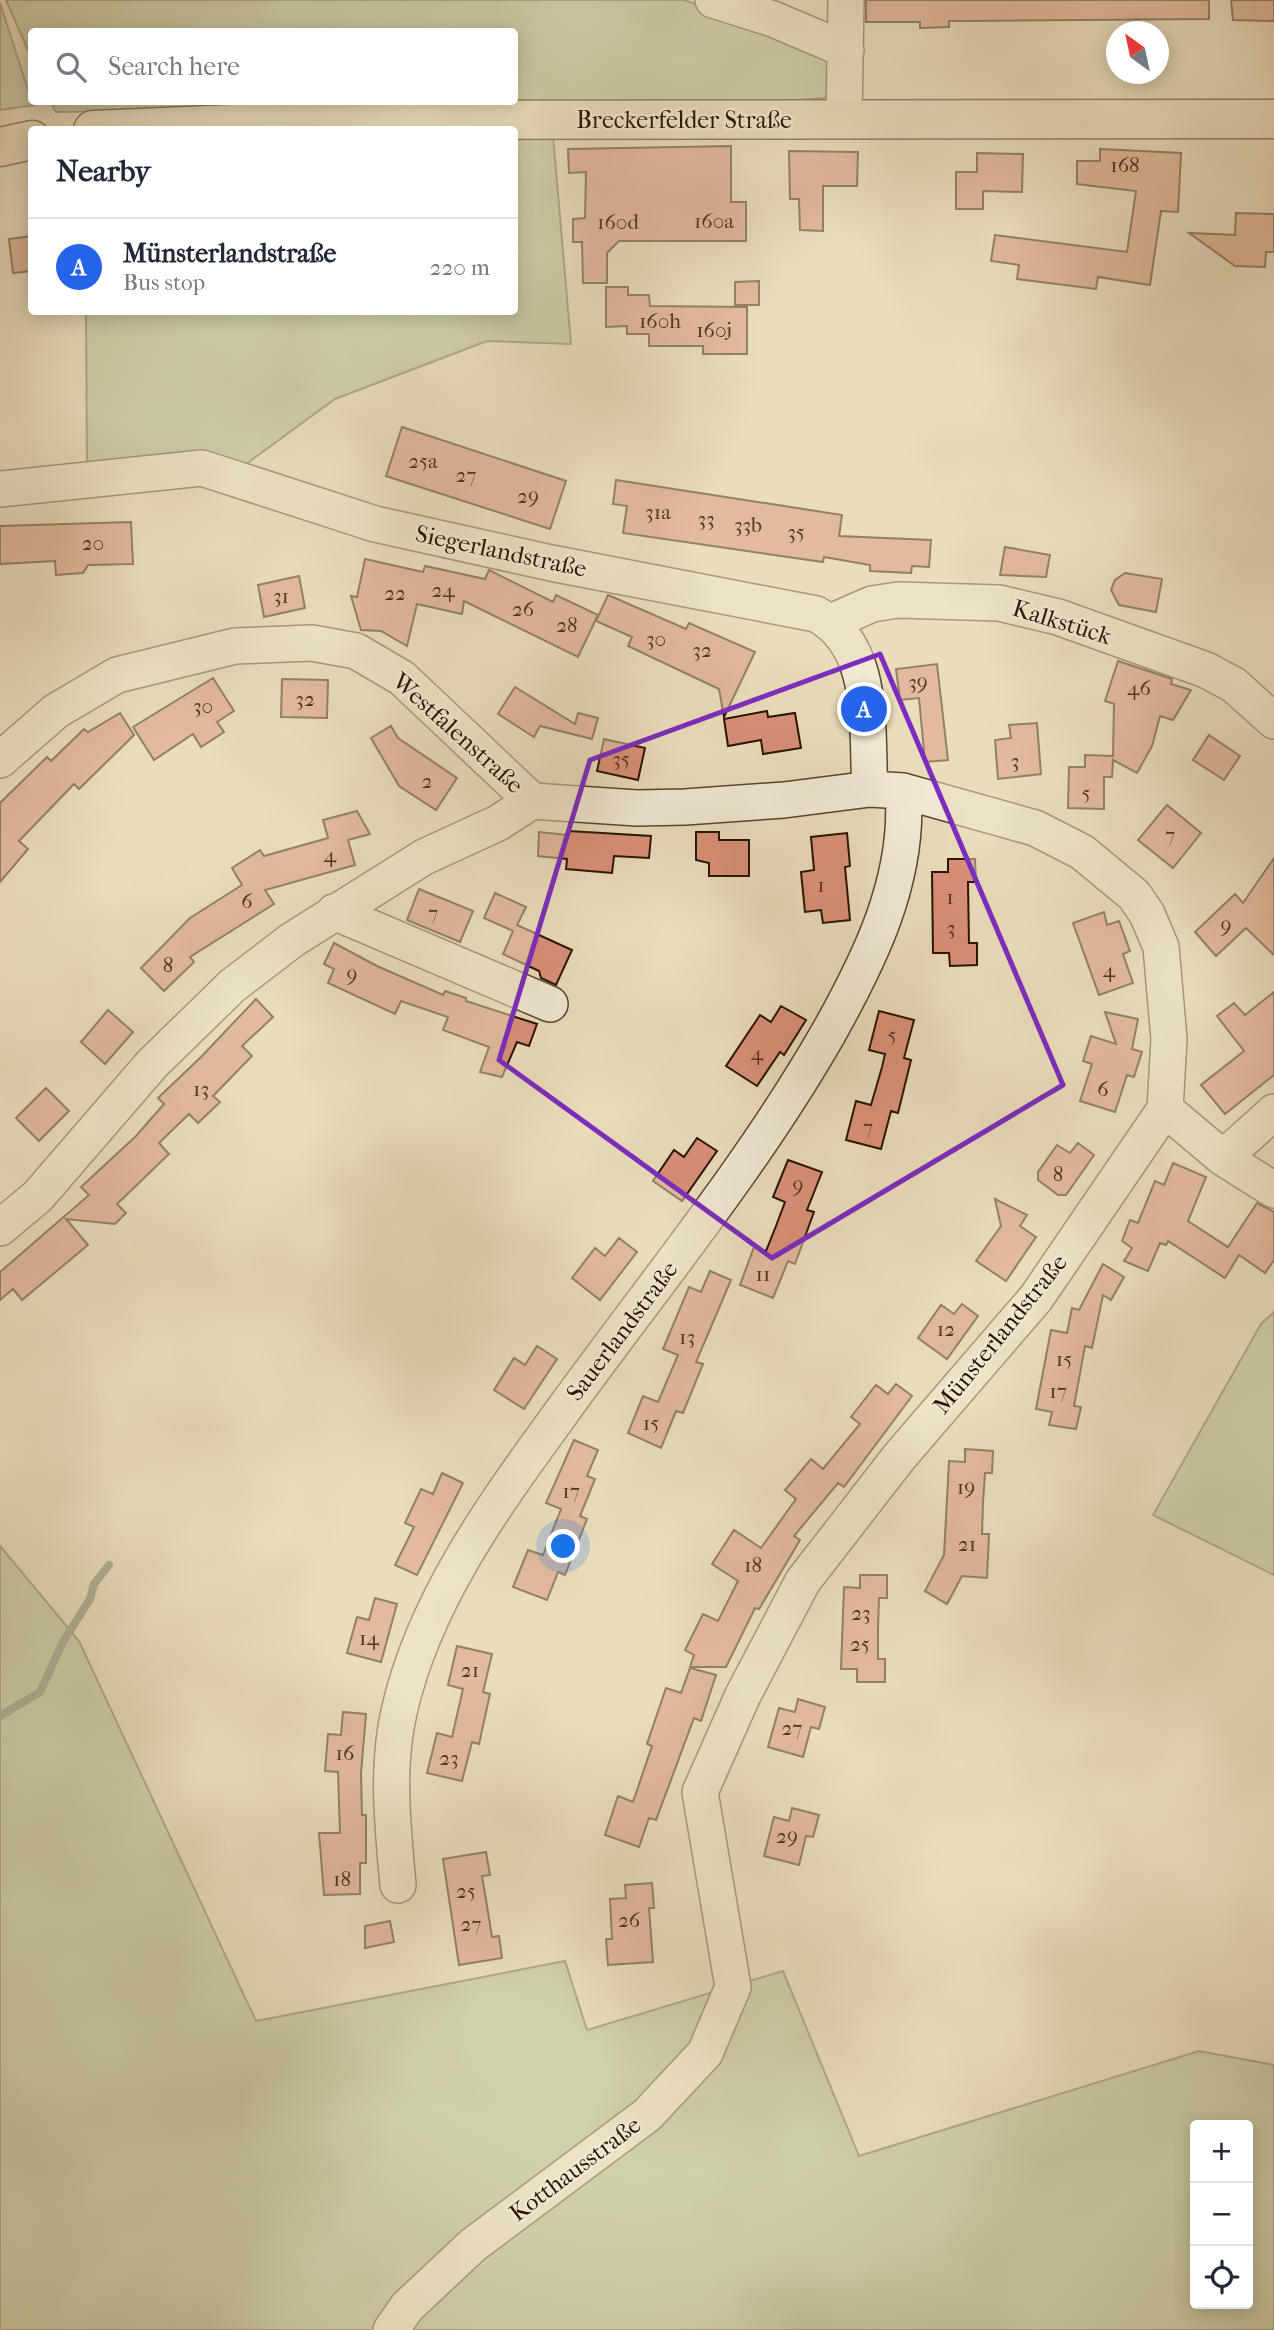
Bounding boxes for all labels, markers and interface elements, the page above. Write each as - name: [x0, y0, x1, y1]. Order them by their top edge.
- north arrow: [1106, 21, 1169, 84]
- search box: [28, 28, 518, 105]
- icon: search: [52, 48, 90, 86]
- text: Search here: [108, 51, 240, 82]
- street label: Breckerfelder Straße: [576, 106, 792, 134]
- house number: 168: [1110, 153, 1140, 177]
- text: Nearby: [56, 154, 151, 189]
- house number: 160a: [694, 209, 734, 233]
- house number: 160d: [597, 210, 639, 234]
- text: Münsterlandstraße: [123, 238, 336, 269]
- text: A: [72, 254, 86, 281]
- text: 220 m: [430, 254, 490, 281]
- text: Bus stop: [123, 269, 205, 296]
- house number: 160h: [639, 309, 681, 333]
- house number: 160j: [696, 318, 732, 342]
- house number: 25a: [408, 449, 438, 473]
- house number: 27: [456, 463, 476, 487]
- house number: 29: [517, 484, 539, 508]
- house number: 31a: [645, 500, 671, 524]
- house number: 33: [697, 507, 715, 531]
- house number: 33b: [734, 513, 762, 537]
- street label: Siegerlandstraße: [413, 519, 589, 583]
- house number: 35: [787, 520, 805, 544]
- house number: 20: [82, 531, 104, 555]
- house number: 24: [431, 578, 455, 602]
- house number: 22: [384, 581, 406, 605]
- house number: 31: [273, 584, 289, 608]
- street label: Kalkstück: [1009, 594, 1115, 650]
- house number: 26: [512, 597, 535, 621]
- house number: 28: [556, 613, 578, 637]
- house number: 30: [646, 627, 666, 651]
- house number: 32: [692, 638, 712, 662]
- street label: Westfalenstraße: [386, 666, 529, 799]
- house number: 39: [908, 670, 928, 694]
- house number: 46: [1127, 676, 1152, 700]
- pin: A: [841, 683, 887, 735]
- house number: 32: [295, 687, 315, 711]
- house number: 30: [193, 694, 213, 718]
- house number: 35: [612, 747, 630, 771]
- house number: 3: [1011, 749, 1019, 773]
- house number: 2: [422, 769, 433, 793]
- house number: 5: [1081, 781, 1091, 805]
- house number: 7: [1165, 823, 1175, 847]
- house number: 4: [324, 843, 337, 867]
- house number: 1: [817, 873, 825, 897]
- house number: 1: [946, 885, 954, 909]
- house number: 6: [241, 889, 253, 913]
- house number: 7: [428, 901, 438, 925]
- house number: 9: [1220, 913, 1232, 937]
- house number: 3: [947, 916, 955, 940]
- house number: 8: [163, 953, 173, 977]
- house number: 4: [1103, 958, 1116, 982]
- house number: 9: [346, 962, 358, 986]
- house number: 5: [887, 1023, 897, 1047]
- house number: 4: [751, 1041, 764, 1065]
- house number: 13: [193, 1077, 209, 1101]
- house number: 6: [1097, 1077, 1109, 1101]
- house number: 7: [863, 1115, 873, 1139]
- house number: 8: [1053, 1162, 1063, 1186]
- house number: 9: [792, 1173, 804, 1197]
- street label: Münsterlandstraße: [927, 1249, 1073, 1419]
- street label: Sauerlandstraße: [561, 1256, 684, 1406]
- house number: 11: [756, 1262, 771, 1286]
- house number: 12: [937, 1317, 955, 1341]
- house number: 13: [679, 1325, 695, 1349]
- house number: 15: [1056, 1347, 1072, 1371]
- house number: 17: [1049, 1379, 1067, 1403]
- house number: 15: [643, 1411, 659, 1435]
- house number: 19: [957, 1475, 975, 1499]
- house number: 17: [562, 1479, 580, 1503]
- your location: [546, 1529, 580, 1563]
- house number: 21: [958, 1532, 976, 1556]
- house number: 18: [744, 1553, 762, 1577]
- house number: 23: [851, 1601, 871, 1625]
- house number: 14: [359, 1626, 380, 1650]
- house number: 25: [850, 1632, 870, 1656]
- house number: 21: [461, 1658, 479, 1682]
- house number: 27: [782, 1716, 802, 1740]
- house number: 16: [336, 1741, 355, 1765]
- house number: 23: [439, 1746, 459, 1770]
- house number: 29: [776, 1824, 798, 1848]
- house number: 18: [333, 1867, 351, 1891]
- house number: 25: [456, 1879, 476, 1903]
- house number: 26: [618, 1908, 641, 1932]
- house number: 27: [461, 1912, 481, 1936]
- street label: Kotthausstraße: [504, 2111, 646, 2227]
- map controls: [1190, 2120, 1253, 2309]
- button: +: [1190, 2120, 1253, 2183]
- button: −: [1190, 2183, 1253, 2246]
- button: locate: [1190, 2246, 1253, 2309]

